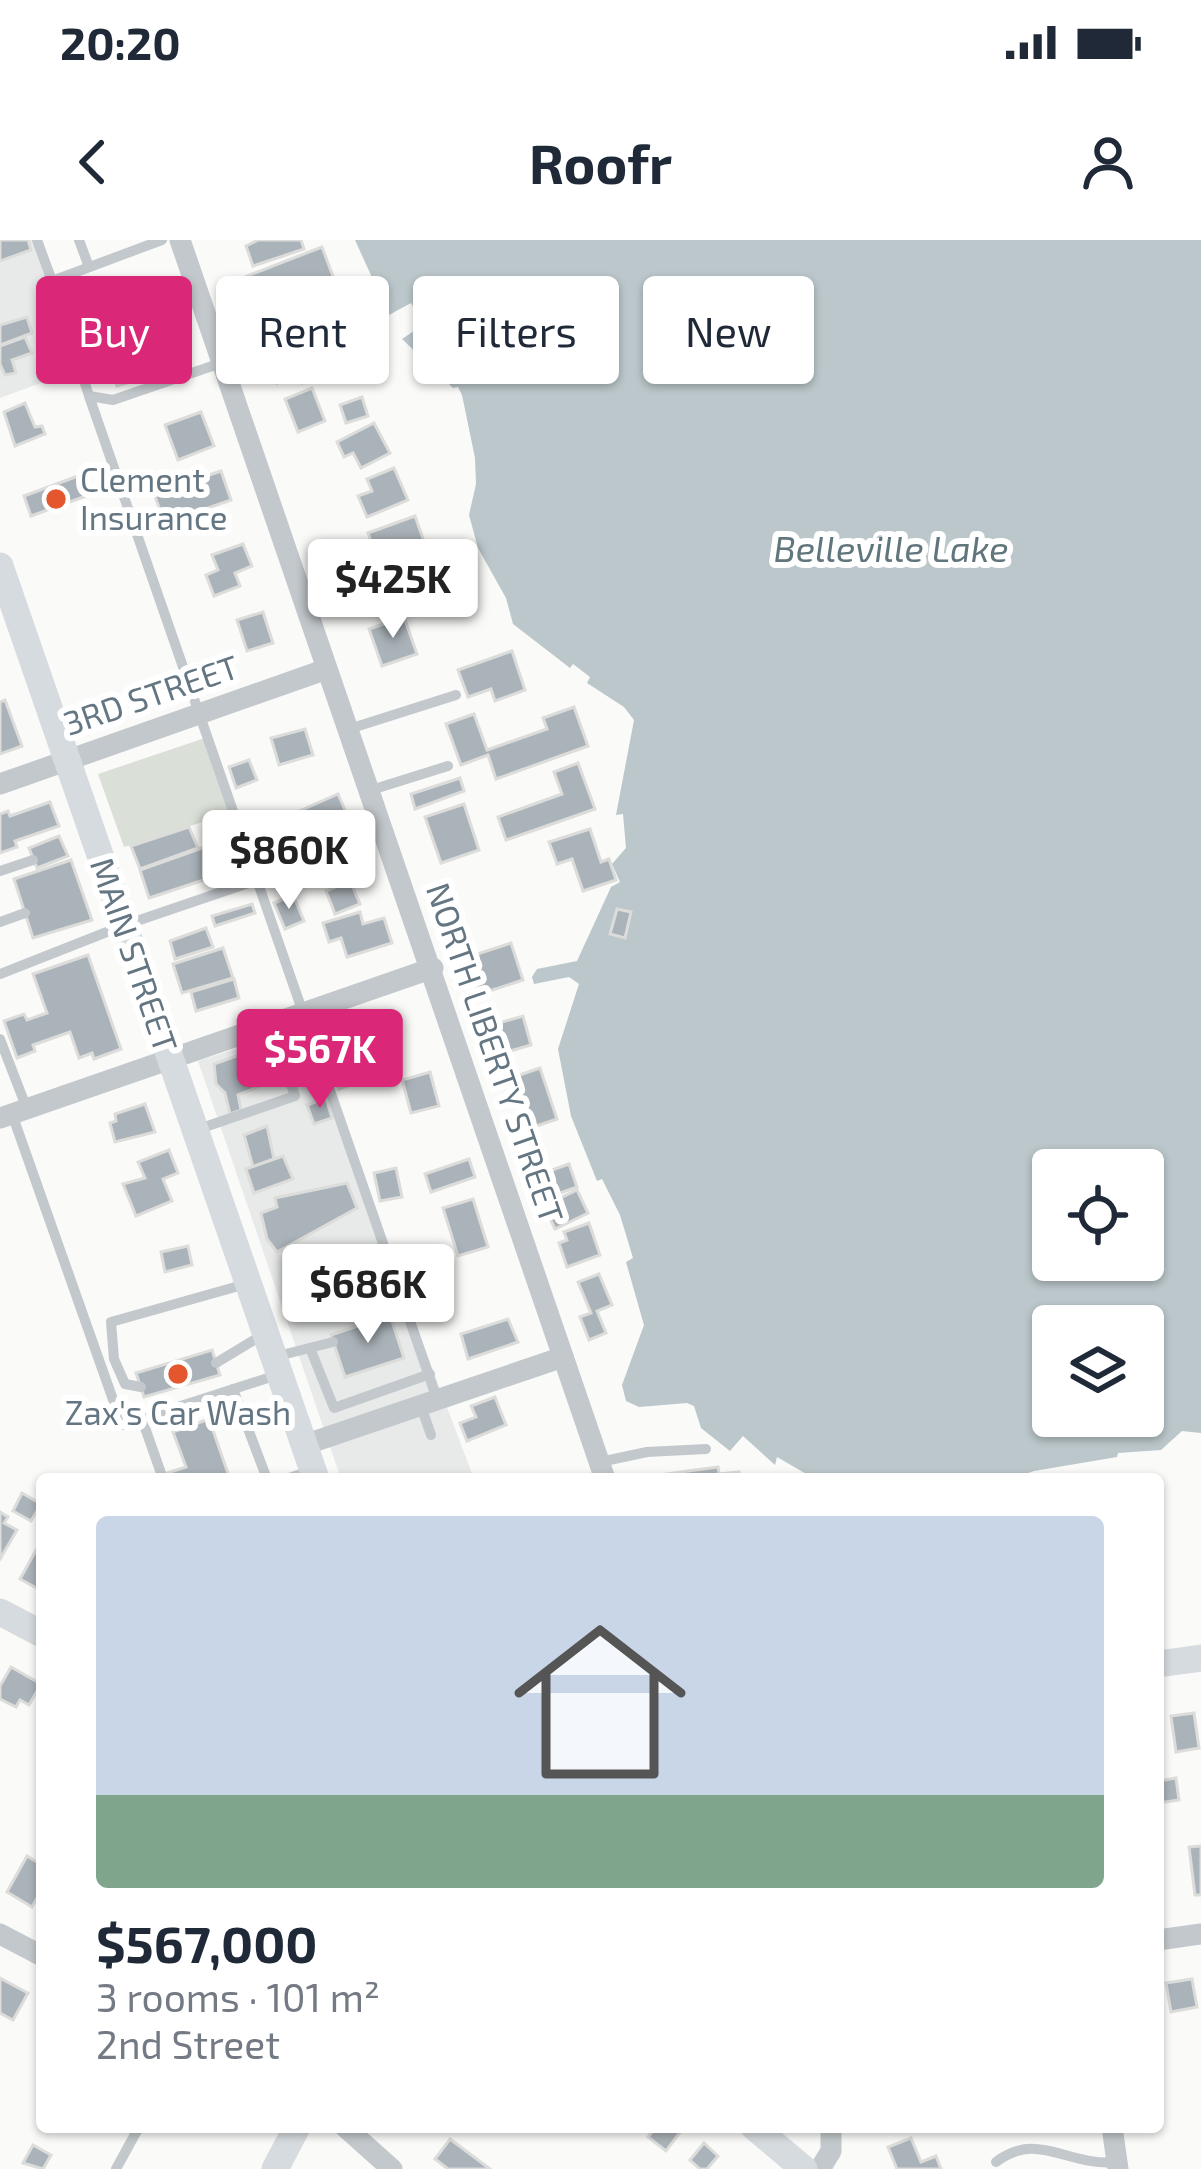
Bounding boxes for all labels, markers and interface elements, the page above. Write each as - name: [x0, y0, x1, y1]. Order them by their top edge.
- text: 20:20: [60, 15, 181, 69]
- icon: back: [60, 129, 126, 195]
- icon: person: [1075, 129, 1141, 195]
- text: Roofr: [529, 130, 672, 195]
- chip: Buy: [36, 276, 192, 384]
- chip: Rent: [216, 276, 389, 384]
- chip: Filters: [413, 276, 619, 384]
- chip: New: [643, 276, 814, 384]
- place label: Clement Insurance: [80, 459, 228, 537]
- marker: Clement Insurance: [43, 486, 69, 512]
- water label: Belleville Lake: [773, 526, 1009, 569]
- pin: $425K: [309, 539, 477, 641]
- text: $425K: [335, 554, 451, 601]
- street label: 3RD STREET: [58, 645, 243, 743]
- pin: $860K: [205, 810, 373, 912]
- text: $860K: [229, 825, 349, 872]
- street label: MAIN STREET: [83, 852, 187, 1057]
- street label: NORTH LIBERTY STREET: [419, 877, 573, 1228]
- pin: $567K: [236, 1009, 404, 1111]
- text: $567K: [264, 1024, 376, 1071]
- map controls: [1032, 1149, 1164, 1437]
- button: locate: [1032, 1149, 1164, 1281]
- pin: $686K: [284, 1244, 452, 1346]
- text: $686K: [309, 1259, 427, 1306]
- button: layers: [1032, 1305, 1164, 1437]
- marker: Zax's Car Wash: [165, 1361, 191, 1387]
- place label: Zax's Car Wash: [65, 1392, 291, 1432]
- icon: home: [492, 1594, 708, 1810]
- text: $567,000: [96, 1912, 318, 1973]
- text: 3 rooms · 101 m²: [96, 1973, 380, 2020]
- text: 2nd Street: [96, 2020, 280, 2067]

